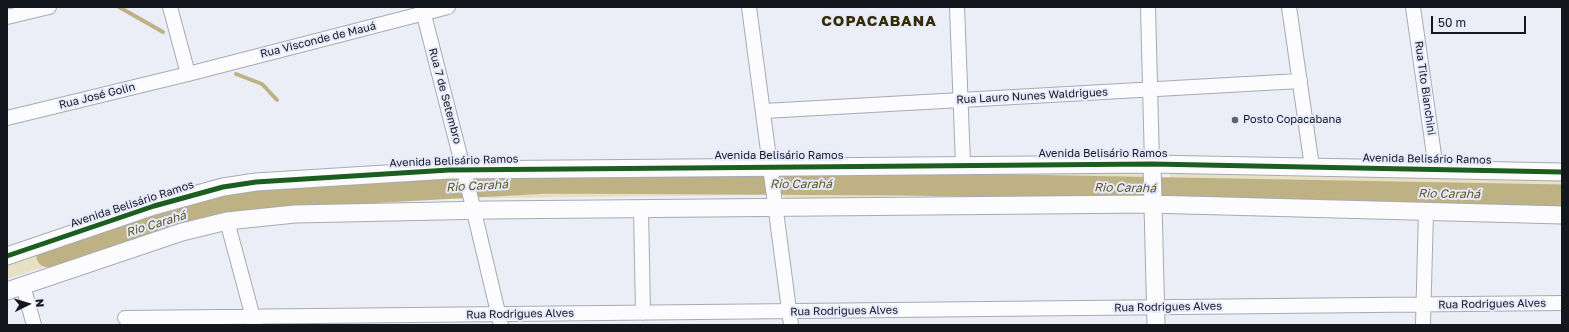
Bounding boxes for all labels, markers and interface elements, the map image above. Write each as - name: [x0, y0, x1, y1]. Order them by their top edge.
- scale bar: [1433, 8, 1528, 34]
- district label: COPACABANA: [821, 12, 937, 30]
- text: 50 m: [1438, 15, 1466, 30]
- street label: Rua Visconde de Mauá: [259, 19, 377, 61]
- street label: Rua Tito Bianchini: [1412, 40, 1438, 136]
- street label: Rua 7 de Setembro: [426, 47, 464, 145]
- street label: Rua José Golin: [57, 80, 137, 112]
- street label: Rua Lauro Nunes Waldrigues: [956, 85, 1108, 107]
- place label: Posto Copacabana: [1243, 113, 1342, 127]
- marker: Posto Copacabana: [1230, 115, 1240, 125]
- street label: Avenida Belisário Ramos: [1038, 147, 1168, 161]
- street label: Avenida Belisário Ramos: [714, 149, 844, 163]
- street label: Avenida Belisário Ramos: [1362, 151, 1492, 167]
- street label: Avenida Belisário Ramos: [389, 152, 519, 170]
- water label: Rio Carahá: [446, 177, 508, 195]
- water label: Rio Carahá: [770, 177, 832, 191]
- street label: Avenida Belisário Ramos: [69, 178, 195, 230]
- water label: Rio Carahá: [1094, 180, 1156, 196]
- water label: Rio Carahá: [1418, 186, 1480, 202]
- water label: Rio Carahá: [124, 208, 188, 240]
- north arrow: [8, 284, 48, 324]
- street label: Rua Rodrigues Alves: [1438, 296, 1546, 312]
- text: N: [34, 298, 47, 308]
- street label: Rua Rodrigues Alves: [1114, 299, 1222, 315]
- street label: Rua Rodrigues Alves: [790, 303, 898, 319]
- street label: Rua Rodrigues Alves: [466, 306, 574, 322]

